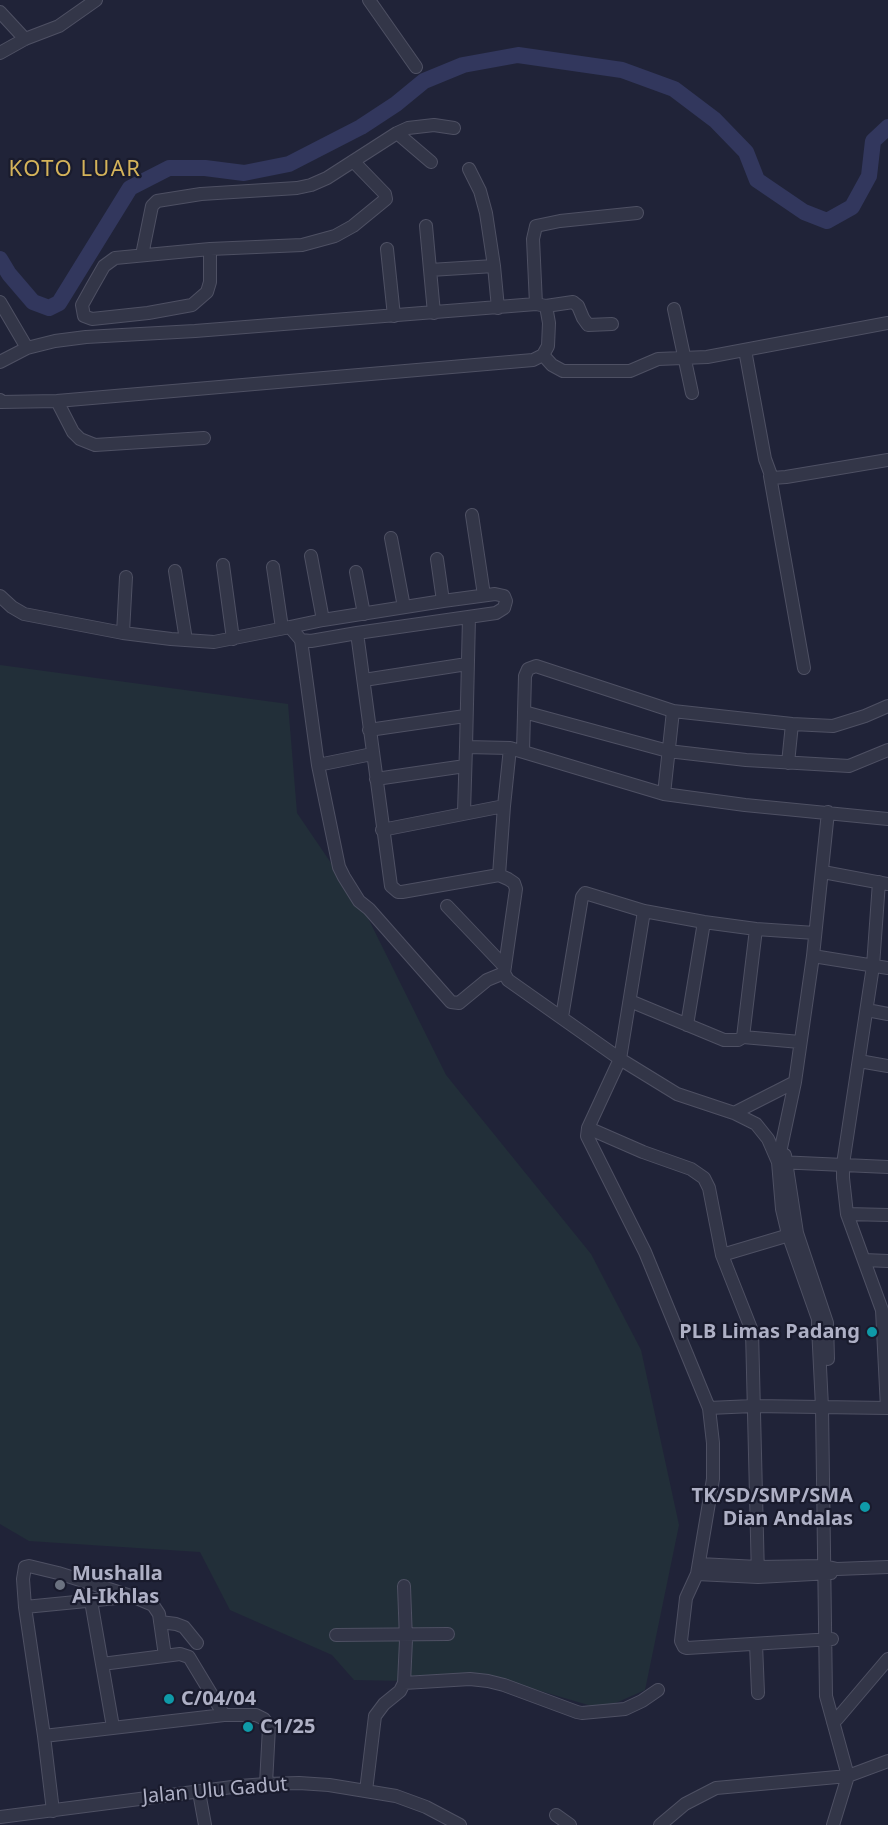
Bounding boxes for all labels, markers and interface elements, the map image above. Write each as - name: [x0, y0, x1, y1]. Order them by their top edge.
- district label: KOTO LUAR: [9, 157, 141, 183]
- place label: PLB Limas Padang: [679, 1320, 860, 1344]
- marker: PLB Limas Padang: [865, 1325, 879, 1339]
- place label: TK/SD/SMP/SMA Dian Andalas: [692, 1484, 853, 1531]
- marker: TK/SD/SMP/SMA Dian Andalas: [858, 1500, 872, 1514]
- place label: Mushalla Al-Ikhlas: [72, 1562, 163, 1609]
- marker: Mushalla Al-Ikhlas: [53, 1578, 67, 1592]
- place label: C/04/04: [181, 1687, 256, 1711]
- marker: C/04/04: [162, 1692, 176, 1706]
- place label: C1/25: [260, 1715, 315, 1739]
- marker: C1/25: [241, 1720, 255, 1734]
- street label: Jalan Ulu Gadut: [141, 1773, 289, 1809]

